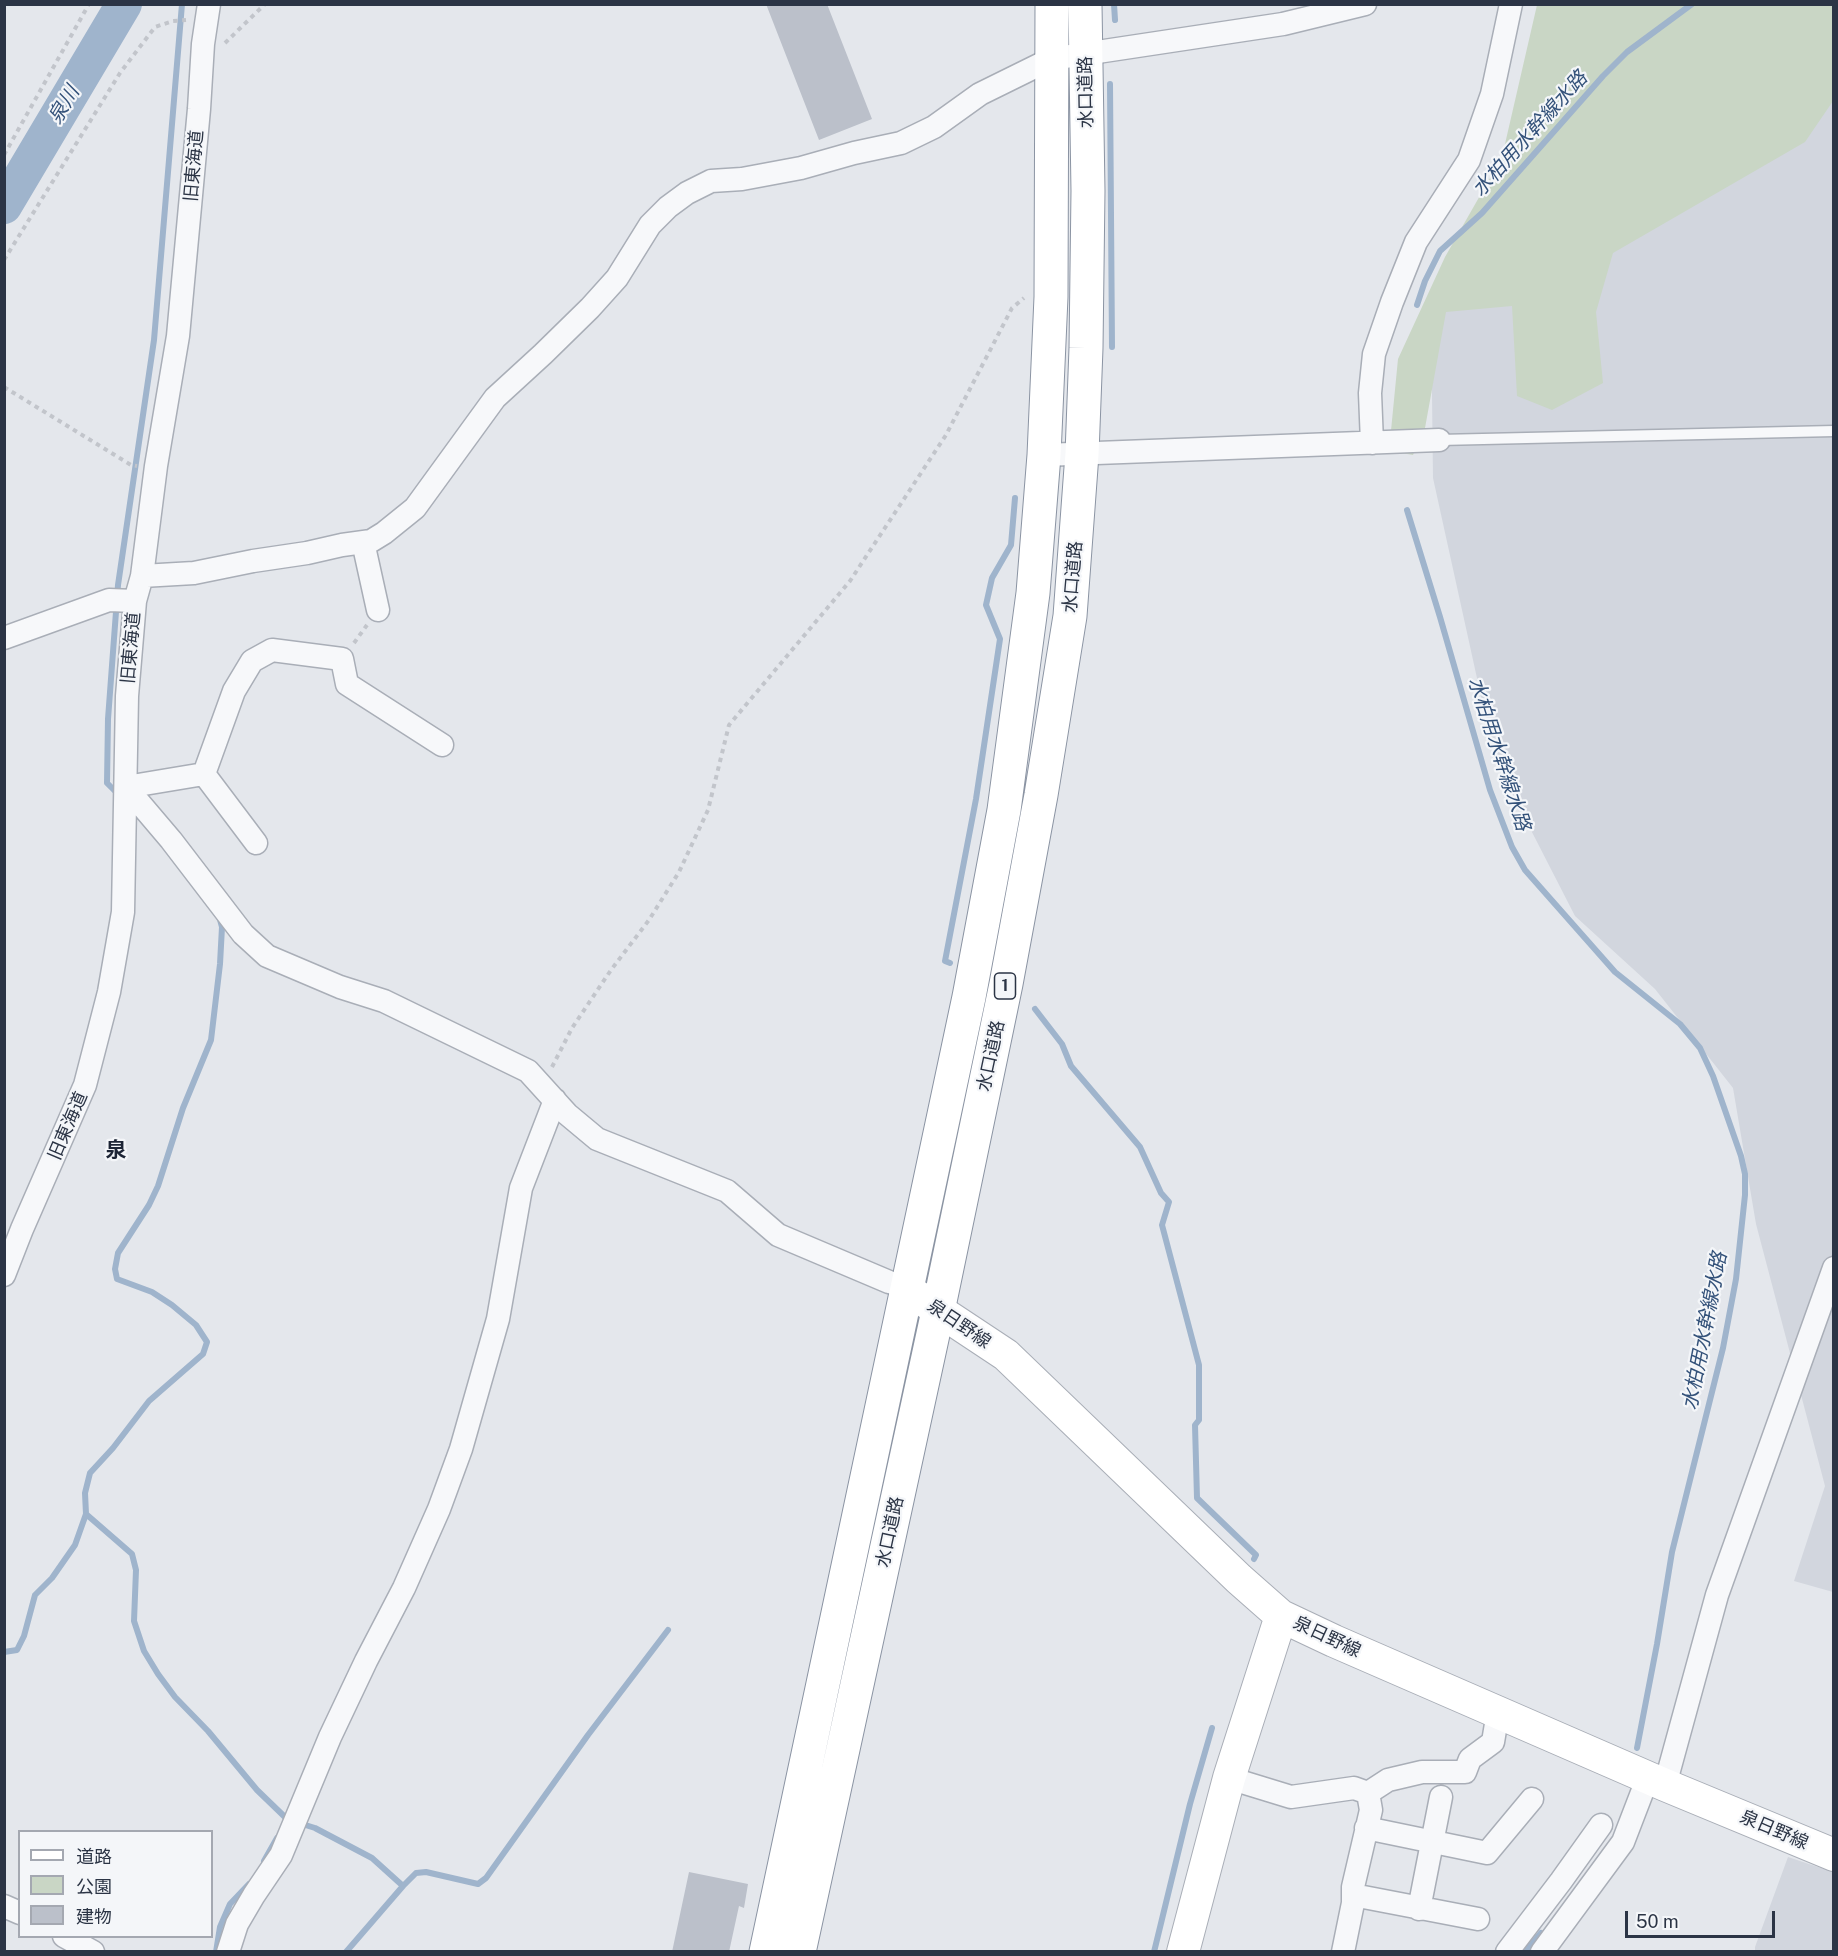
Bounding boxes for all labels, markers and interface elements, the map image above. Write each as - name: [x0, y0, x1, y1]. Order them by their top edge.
- street label: 水口道路: [1075, 56, 1097, 128]
- water label: 水柏用水幹線水路: [1468, 67, 1592, 201]
- water label: 泉川: [43, 82, 85, 128]
- street label: 旧東海道: [180, 129, 208, 203]
- street label: 水口道路: [1059, 540, 1087, 614]
- street label: 旧東海道: [117, 611, 145, 685]
- water label: 水柏用水幹線水路: [1463, 674, 1535, 834]
- road number: 1: [994, 973, 1016, 999]
- street label: 水口道路: [973, 1019, 1009, 1093]
- street label: 旧東海道: [44, 1089, 92, 1163]
- district label: 泉: [106, 1138, 126, 1164]
- water label: 水柏用水幹線水路: [1678, 1250, 1732, 1412]
- street label: 泉日野線: [923, 1295, 995, 1353]
- street label: 水口道路: [872, 1495, 908, 1569]
- street label: 泉日野線: [1290, 1612, 1364, 1662]
- street label: 泉日野線: [1737, 1806, 1811, 1854]
- legend: [18, 1830, 213, 1938]
- text: 道路: [76, 1846, 112, 1867]
- text: 公園: [76, 1876, 112, 1897]
- scale bar: [1628, 1899, 1778, 1937]
- text: 建物: [76, 1906, 112, 1927]
- text: 50 m: [1636, 1911, 1679, 1932]

